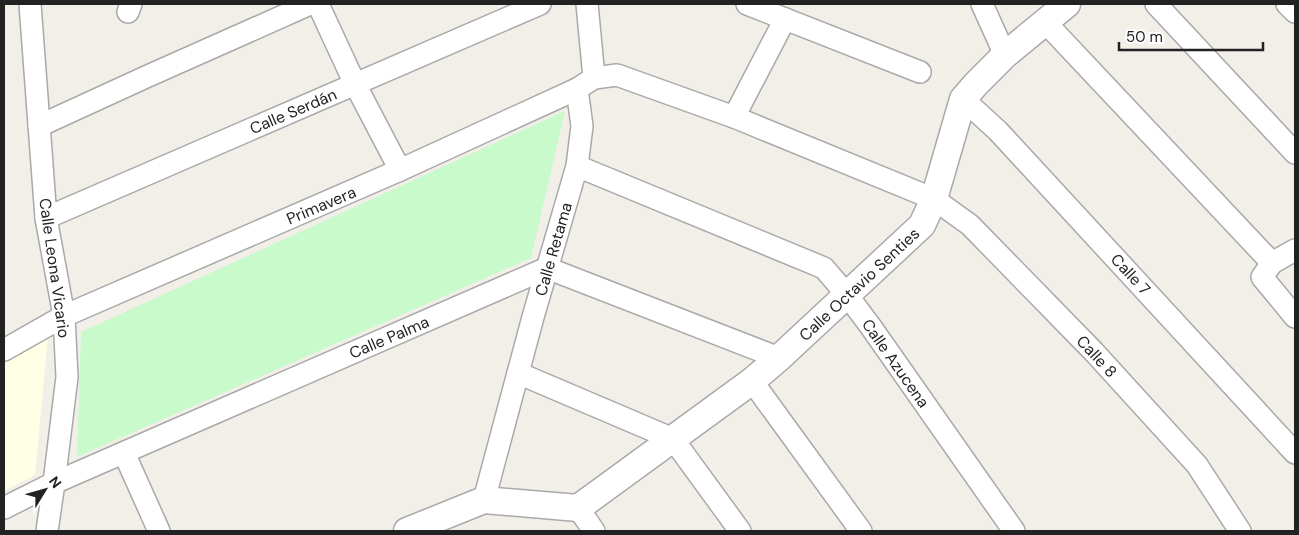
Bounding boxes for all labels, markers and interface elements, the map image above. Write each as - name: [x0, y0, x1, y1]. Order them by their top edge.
- scale bar: [1119, 20, 1263, 52]
- text: 50 m: [1126, 27, 1163, 47]
- street label: Calle Serdán: [246, 84, 340, 139]
- street label: Primavera: [283, 181, 359, 229]
- street label: Calle Leona Vicario: [34, 197, 75, 339]
- street label: Calle Retama: [530, 200, 577, 298]
- street label: Calle Octavio Senties: [795, 223, 924, 346]
- street label: Calle 7: [1106, 249, 1155, 299]
- street label: Calle Palma: [346, 311, 432, 364]
- street label: Calle Azucena: [857, 315, 934, 412]
- street label: Calle 8: [1072, 331, 1121, 382]
- north arrow: [20, 465, 70, 515]
- text: N: [45, 473, 66, 492]

